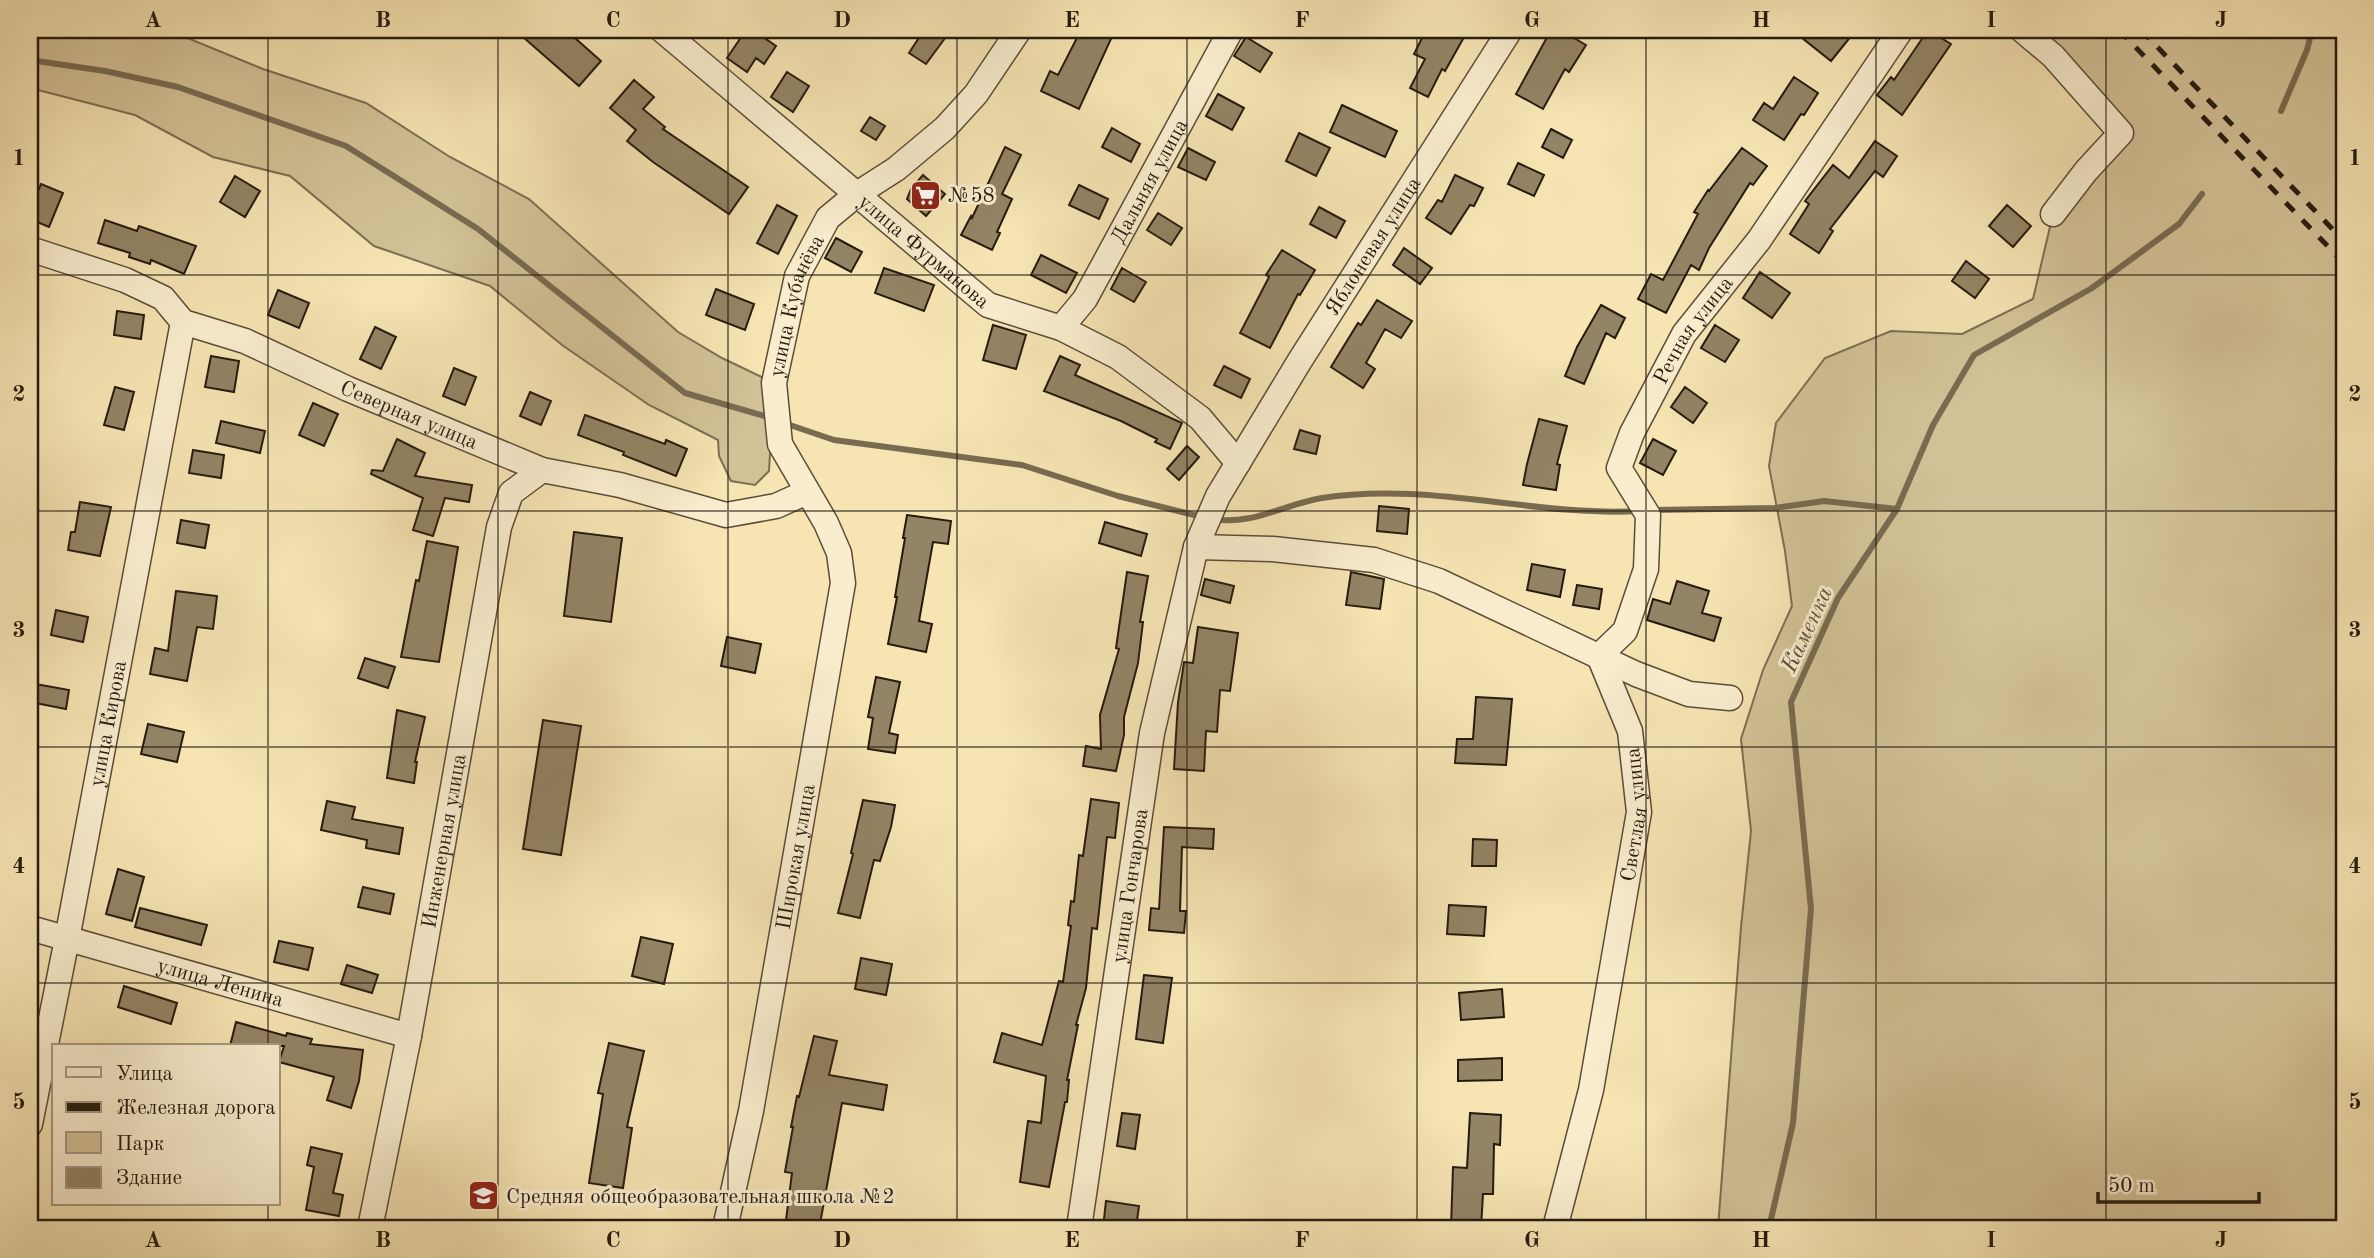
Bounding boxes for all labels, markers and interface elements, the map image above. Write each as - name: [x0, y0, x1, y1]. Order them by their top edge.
- text: A: [144, 9, 162, 32]
- text: B: [375, 9, 391, 32]
- text: C: [605, 9, 621, 32]
- text: D: [833, 9, 851, 32]
- text: E: [1064, 9, 1080, 32]
- text: F: [1294, 9, 1310, 32]
- text: G: [1524, 9, 1540, 32]
- text: H: [1752, 9, 1770, 32]
- text: I: [1986, 9, 1996, 32]
- text: J: [2215, 9, 2227, 32]
- street label: Дальняя улица: [1108, 116, 1193, 247]
- text: 1: [12, 147, 26, 170]
- text: 1: [2348, 147, 2362, 170]
- street label: Яблоневая улица: [1322, 174, 1426, 320]
- supermarket icon: №58: [908, 178, 942, 212]
- place label: №58: [948, 186, 995, 207]
- street label: улица Фурманова: [854, 191, 993, 313]
- street label: улица Кубанёва: [767, 232, 829, 379]
- street label: Речная улица: [1651, 273, 1738, 388]
- street label: Северная улица: [336, 378, 480, 454]
- text: 2: [12, 383, 26, 406]
- text: 2: [2348, 383, 2362, 406]
- water label: Каменка: [1777, 583, 1837, 677]
- text: 3: [12, 619, 26, 642]
- text: 3: [2348, 619, 2362, 642]
- street label: улица Кирова: [87, 659, 131, 789]
- street label: Светлая улица: [1618, 746, 1652, 883]
- street label: Инженерная улица: [419, 752, 471, 930]
- street label: Широкая улица: [774, 783, 820, 931]
- street label: улица Гончарова: [1109, 807, 1153, 965]
- text: 4: [12, 855, 26, 878]
- text: 4: [2348, 855, 2362, 878]
- street label: улица Ленина: [154, 956, 286, 1012]
- legend: [52, 1044, 280, 1206]
- text: Улица: [116, 1064, 173, 1085]
- text: 5: [12, 1091, 26, 1114]
- text: 5: [2348, 1091, 2362, 1114]
- text: Железная дорога: [116, 1098, 276, 1119]
- text: Парк: [116, 1134, 165, 1155]
- scale bar: [2098, 1160, 2258, 1204]
- text: Здание: [116, 1168, 182, 1189]
- text: 50 m: [2108, 1176, 2155, 1197]
- school or university icon: Средняя общеобразовательная школа №2: [466, 1179, 500, 1213]
- place label: Средняя общеобразовательная школа №2: [506, 1187, 895, 1208]
- text: A: [144, 1229, 162, 1252]
- text: B: [375, 1229, 391, 1252]
- text: C: [605, 1229, 621, 1252]
- text: D: [833, 1229, 851, 1252]
- text: E: [1064, 1229, 1080, 1252]
- text: F: [1294, 1229, 1310, 1252]
- text: G: [1524, 1229, 1540, 1252]
- text: H: [1752, 1229, 1770, 1252]
- text: I: [1986, 1229, 1996, 1252]
- text: J: [2215, 1229, 2227, 1252]

